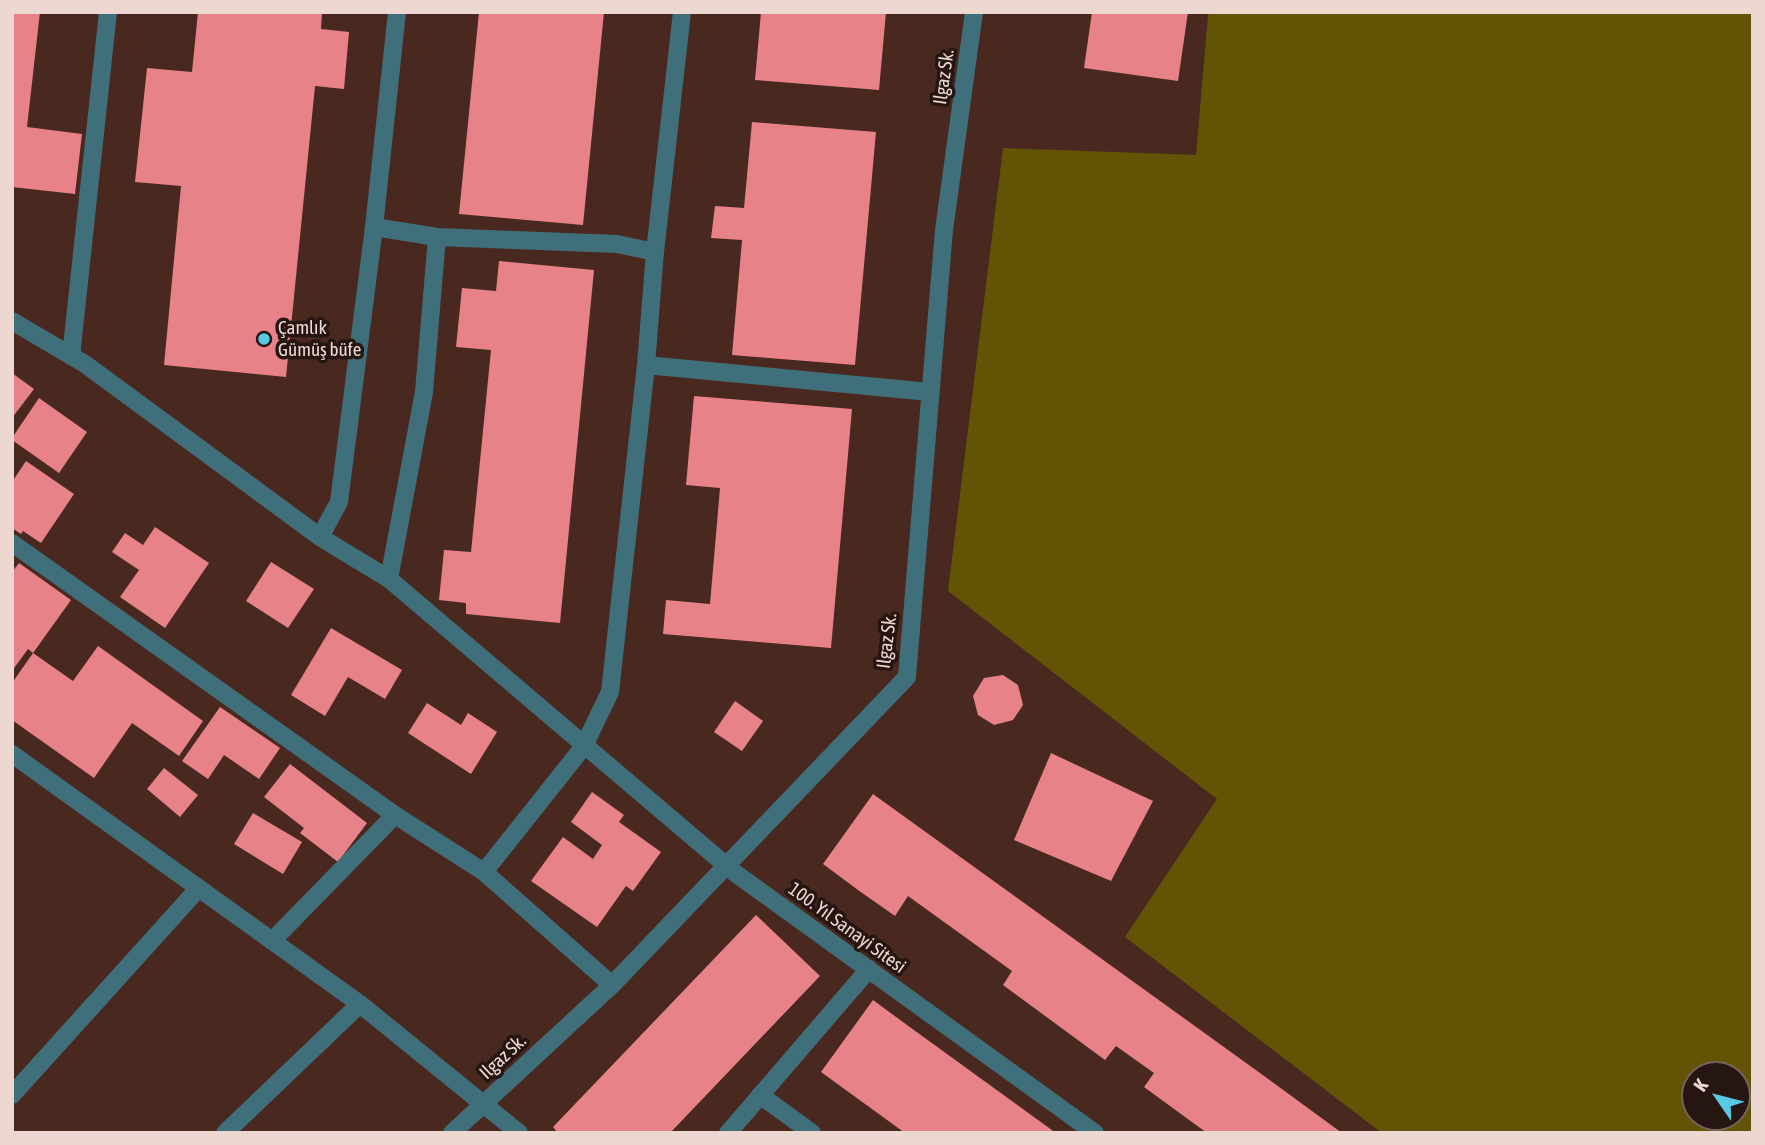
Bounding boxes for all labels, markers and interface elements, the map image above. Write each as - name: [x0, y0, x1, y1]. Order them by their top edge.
- street label: Ilgaz Sk.: [929, 48, 959, 106]
- place label: Çamlık Gümüş büfe: [278, 317, 361, 361]
- marker: Çamlık Gümüş büfe: [256, 331, 272, 347]
- street label: Ilgaz Sk.: [872, 612, 902, 670]
- street label: 100. Yıl Sanayi Sitesi: [784, 878, 910, 978]
- street label: Ilgaz Sk.: [475, 1030, 531, 1084]
- north arrow: [1681, 1061, 1751, 1131]
- text: K: [1689, 1075, 1712, 1095]

